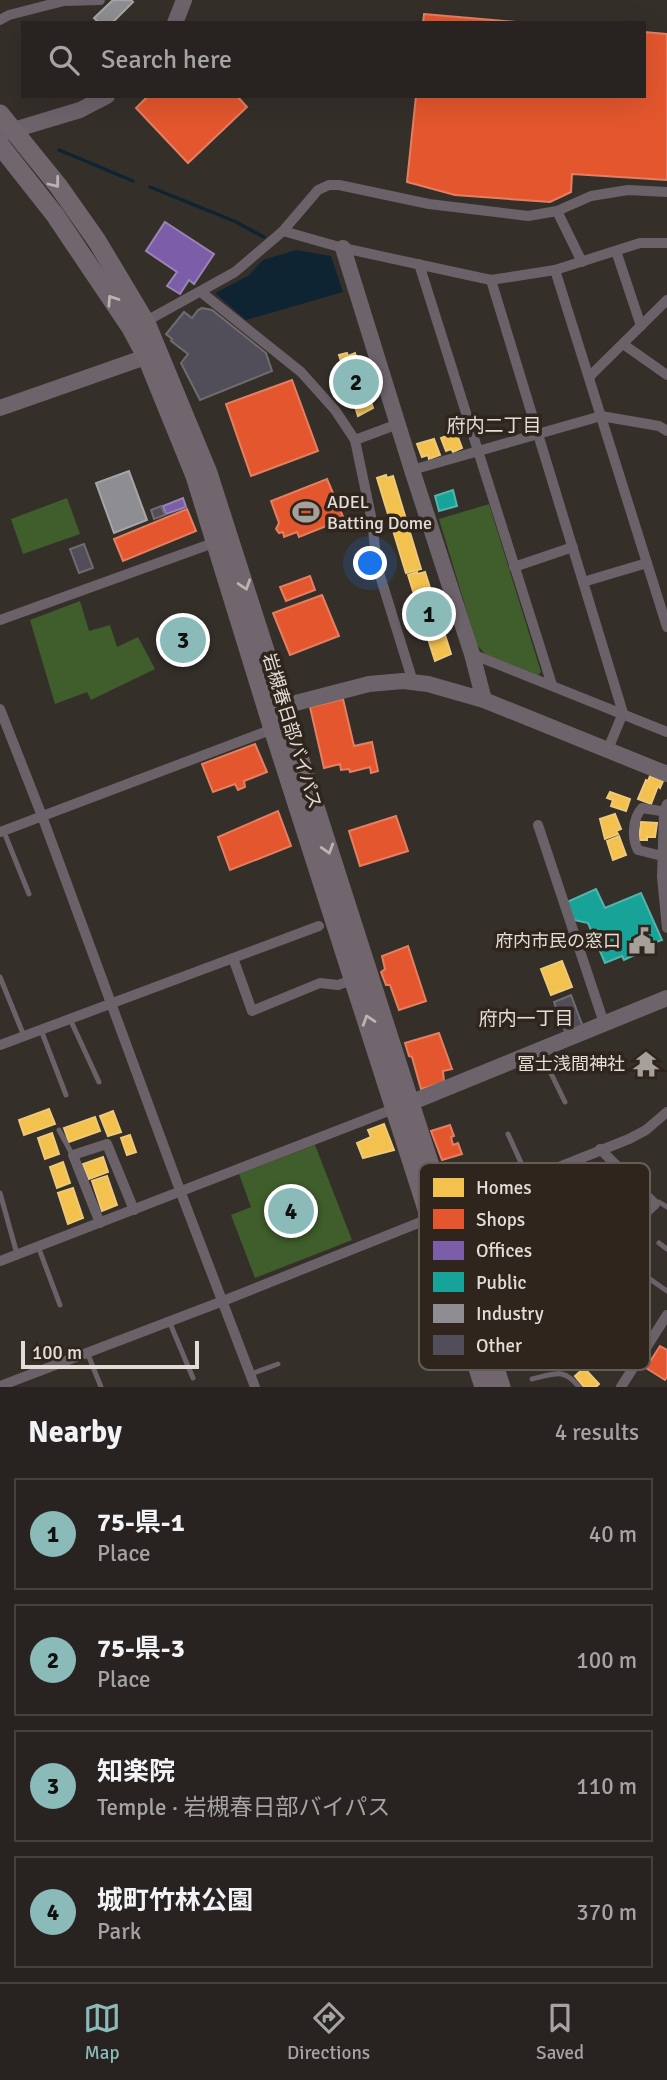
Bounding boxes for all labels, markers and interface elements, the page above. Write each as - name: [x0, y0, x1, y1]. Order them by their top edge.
- search box: [21, 21, 646, 98]
- icon: search: [45, 41, 83, 79]
- text: Search here: [101, 44, 232, 76]
- one-way arrow: [47, 175, 59, 188]
- one-way arrow: [107, 294, 120, 307]
- pin: 2: [333, 356, 379, 408]
- district label: 府内二丁目: [446, 414, 542, 438]
- place label: ADEL Batting Dome: [327, 491, 432, 534]
- sports icon: ADEL Batting Dome: [291, 497, 321, 527]
- your location: [353, 546, 387, 580]
- one-way arrow: [237, 579, 251, 591]
- pin: 1: [406, 588, 452, 640]
- pin: 3: [160, 614, 206, 666]
- street label: 岩槻春日部バイパス: [258, 650, 326, 812]
- one-way arrow: [320, 843, 335, 855]
- public building icon: 府内市民の窓口: [627, 926, 657, 956]
- place label: 府内市民の窓口: [495, 930, 621, 952]
- district label: 府内一丁目: [478, 1007, 574, 1031]
- one-way arrow: [362, 1015, 376, 1027]
- temple icon: 冨士浅間神社: [631, 1049, 661, 1079]
- place label: 冨士浅間神社: [517, 1053, 625, 1075]
- legend: [419, 1163, 650, 1370]
- text: Homes: [476, 1176, 532, 1200]
- pin: 4: [268, 1185, 314, 1237]
- text: Shops: [476, 1208, 525, 1232]
- text: Offices: [476, 1239, 532, 1263]
- text: Public: [476, 1271, 527, 1295]
- text: Industry: [476, 1302, 544, 1326]
- text: Other: [476, 1334, 522, 1358]
- scale bar: [21, 1338, 200, 1370]
- text: 100 m: [32, 1341, 82, 1365]
- text: Nearby: [28, 1414, 122, 1451]
- text: 4 results: [555, 1418, 639, 1447]
- text: 75-県-1: [97, 1507, 185, 1539]
- text: 1: [47, 1520, 59, 1549]
- text: 40 m: [589, 1520, 637, 1549]
- text: Place: [97, 1539, 151, 1568]
- text: 75-県-3: [97, 1633, 185, 1665]
- text: 2: [47, 1646, 59, 1675]
- text: 100 m: [576, 1646, 637, 1675]
- text: Place: [97, 1665, 151, 1694]
- text: 知楽院: [97, 1756, 175, 1788]
- text: 3: [47, 1772, 59, 1801]
- text: 110 m: [576, 1772, 637, 1801]
- text: Temple · 岩槻春日部バイパス: [97, 1793, 390, 1822]
- text: 城町竹林公園: [97, 1885, 253, 1917]
- text: 4: [47, 1898, 59, 1927]
- text: 370 m: [576, 1898, 637, 1927]
- text: Park: [97, 1917, 141, 1946]
- tab: Map: [83, 1999, 121, 2065]
- tab: Directions: [287, 1999, 370, 2065]
- tab: Saved: [536, 1999, 584, 2065]

